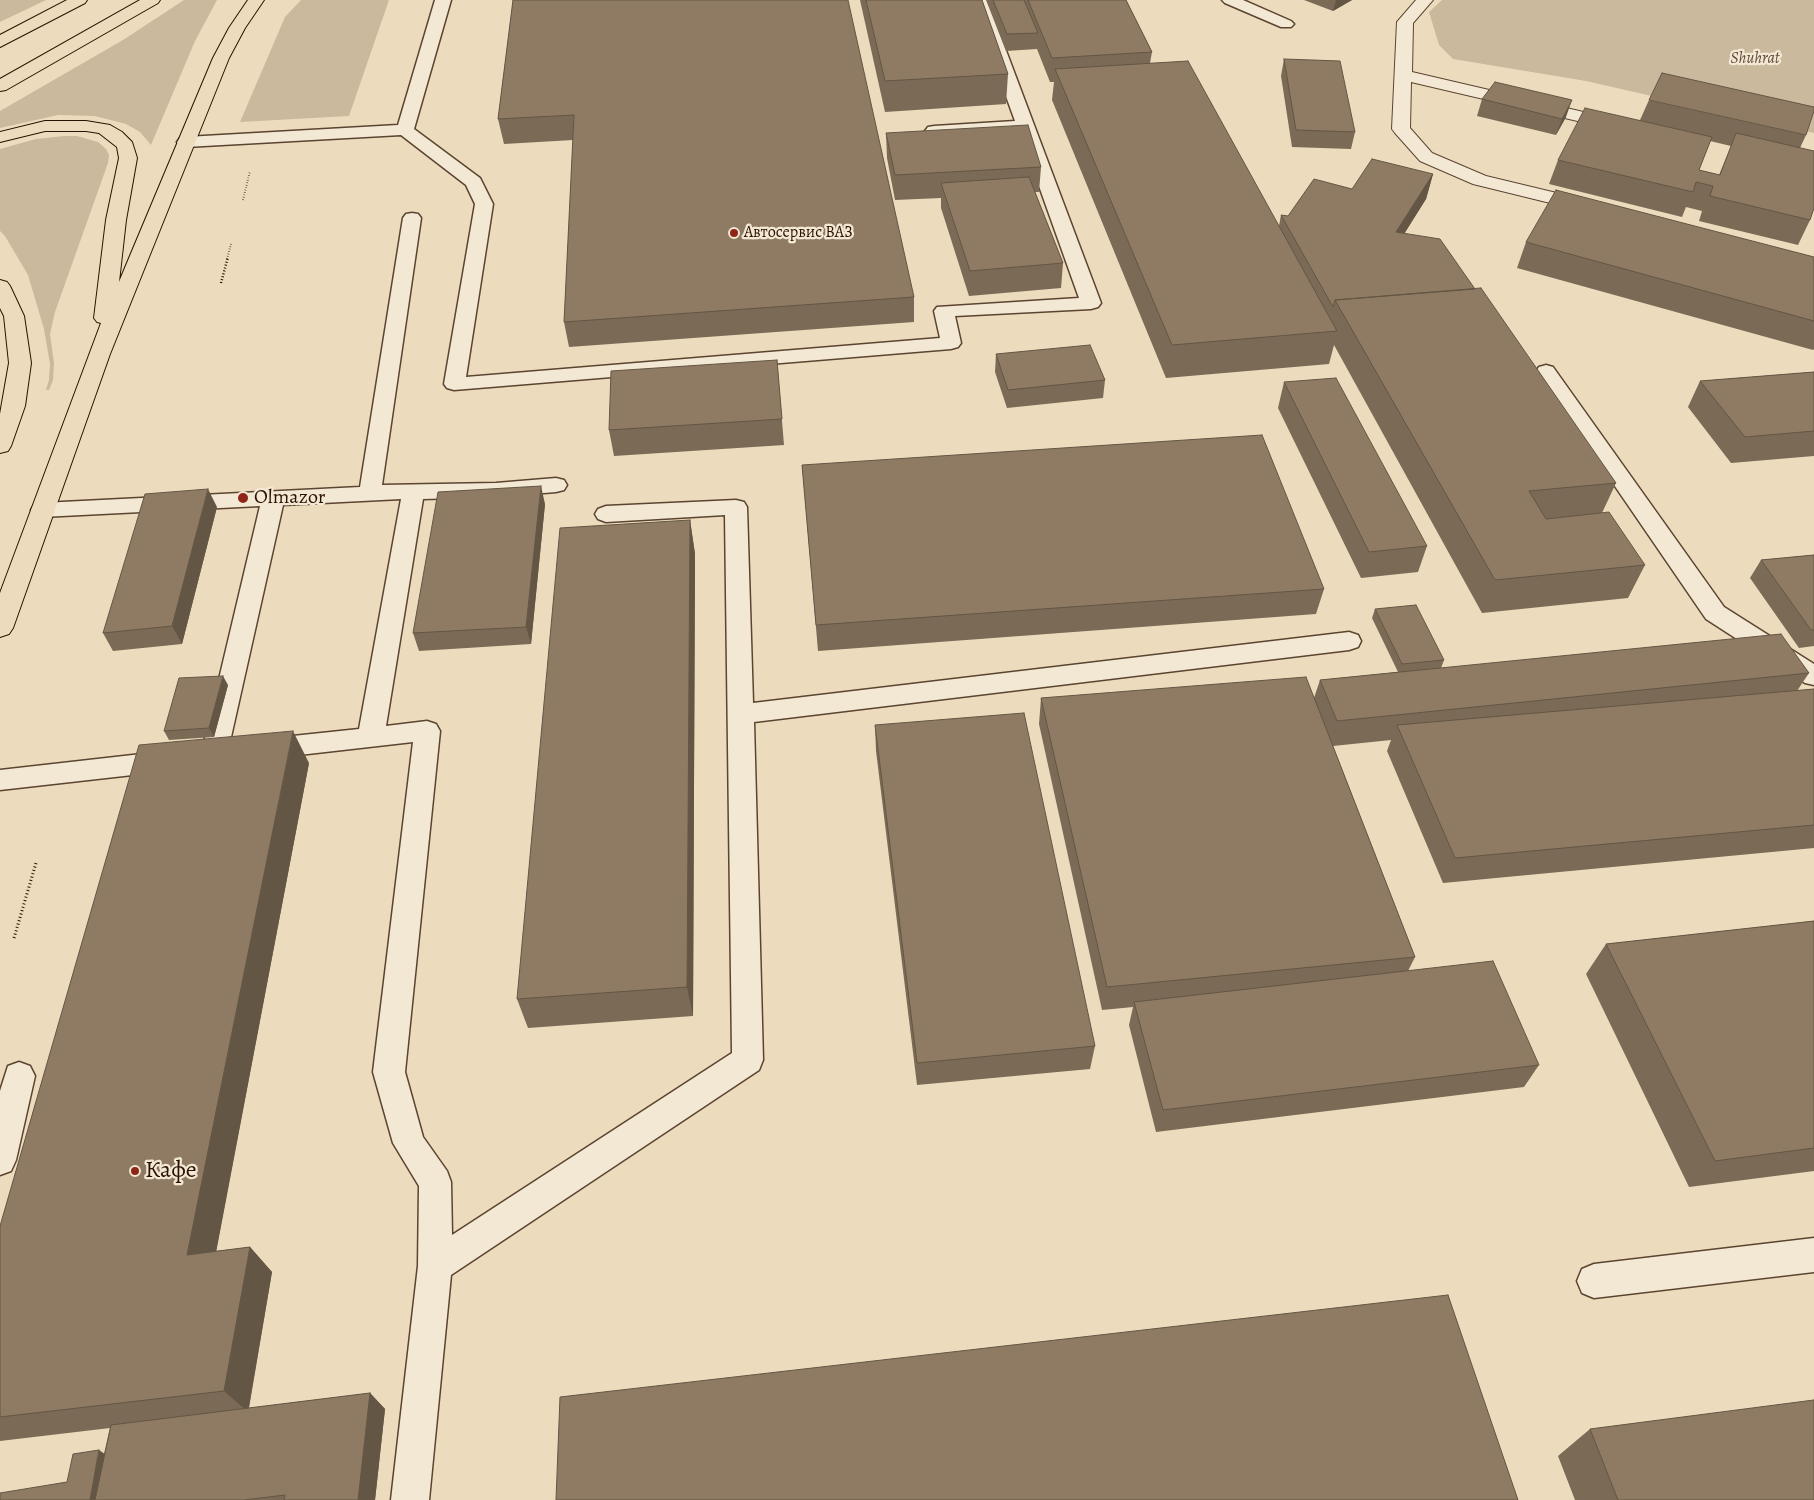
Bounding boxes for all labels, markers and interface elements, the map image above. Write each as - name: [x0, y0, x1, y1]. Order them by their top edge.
- park label: Shuhrat: [1731, 49, 1779, 69]
- place label: Автосервис ВАЗ: [744, 223, 853, 243]
- marker: Автосервис ВАЗ: [728, 227, 740, 239]
- place label: Olmazor: [254, 486, 325, 510]
- marker: Olmazor: [236, 491, 250, 505]
- place label: Кафе: [145, 1157, 197, 1185]
- marker: Кафе: [129, 1165, 141, 1177]

